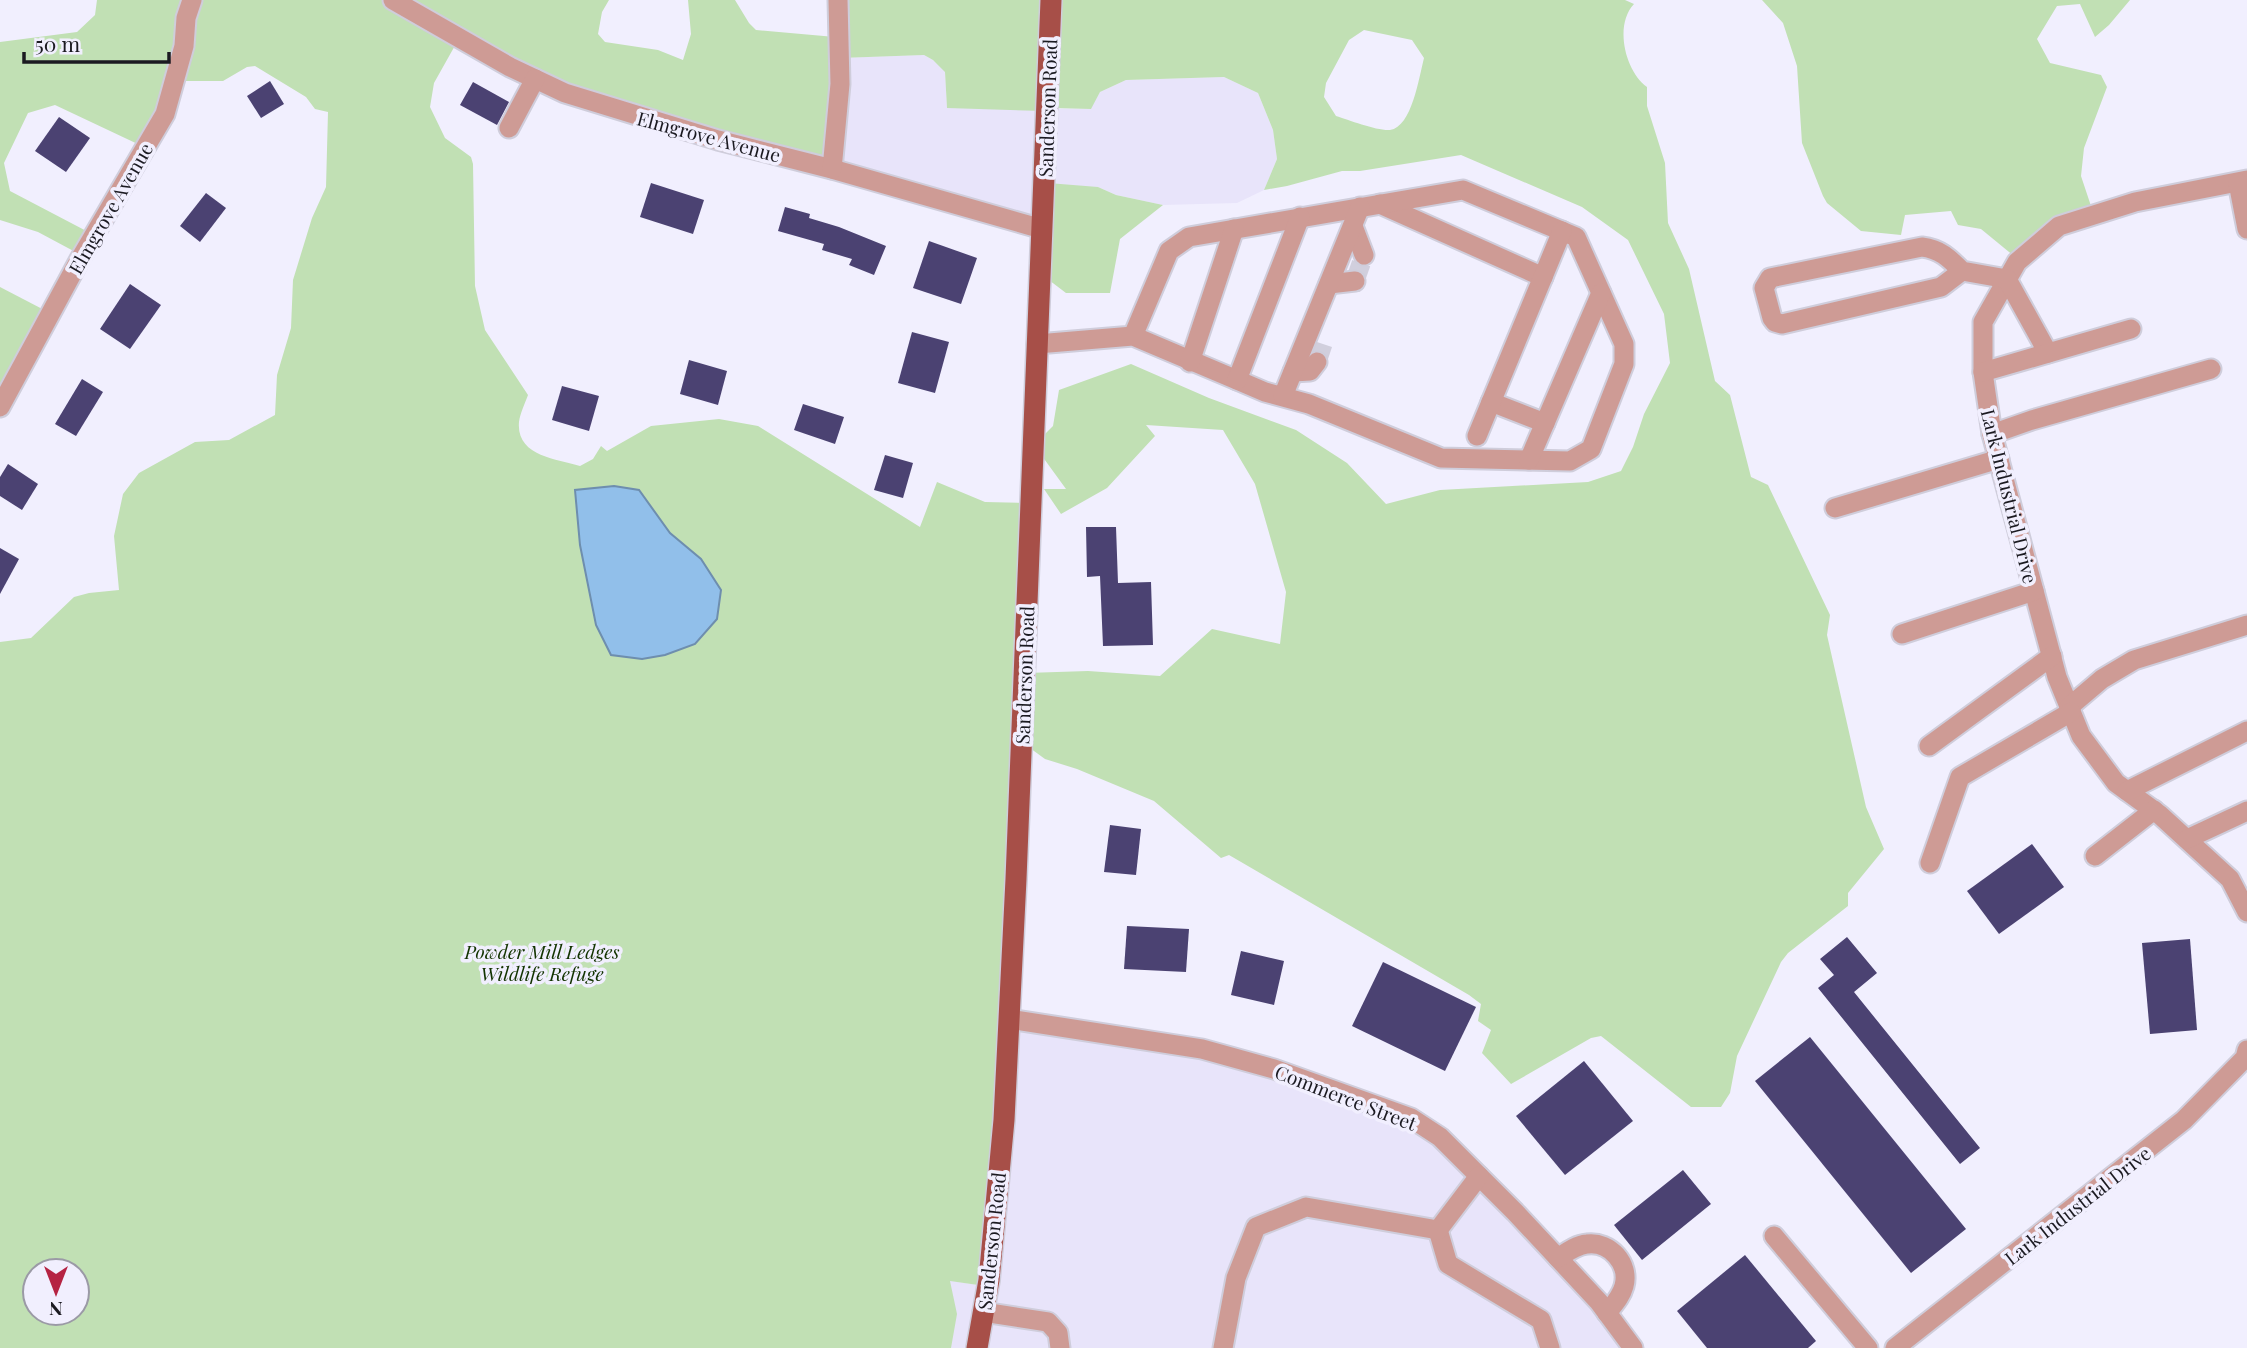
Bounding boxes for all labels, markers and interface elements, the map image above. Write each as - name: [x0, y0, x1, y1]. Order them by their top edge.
- scale bar: [24, 21, 170, 65]
- text: 50 m: [35, 29, 81, 57]
- street label: Sanderson Road: [1032, 38, 1062, 178]
- street label: Elmgrove Avenue: [634, 104, 784, 168]
- street label: Elmgrove Avenue: [62, 138, 158, 278]
- street label: Lark Industrial Drive: [1976, 406, 2044, 586]
- street label: Sanderson Road: [1009, 605, 1039, 745]
- park label: Powder Mill Ledges Wildlife Refuge: [463, 938, 620, 986]
- street label: Commerce Street: [1272, 1058, 1421, 1136]
- street label: Lark Industrial Drive: [1999, 1140, 2155, 1270]
- street label: Sanderson Road: [971, 1171, 1011, 1311]
- north arrow: [21, 1257, 91, 1327]
- text: N: [49, 1297, 63, 1323]

